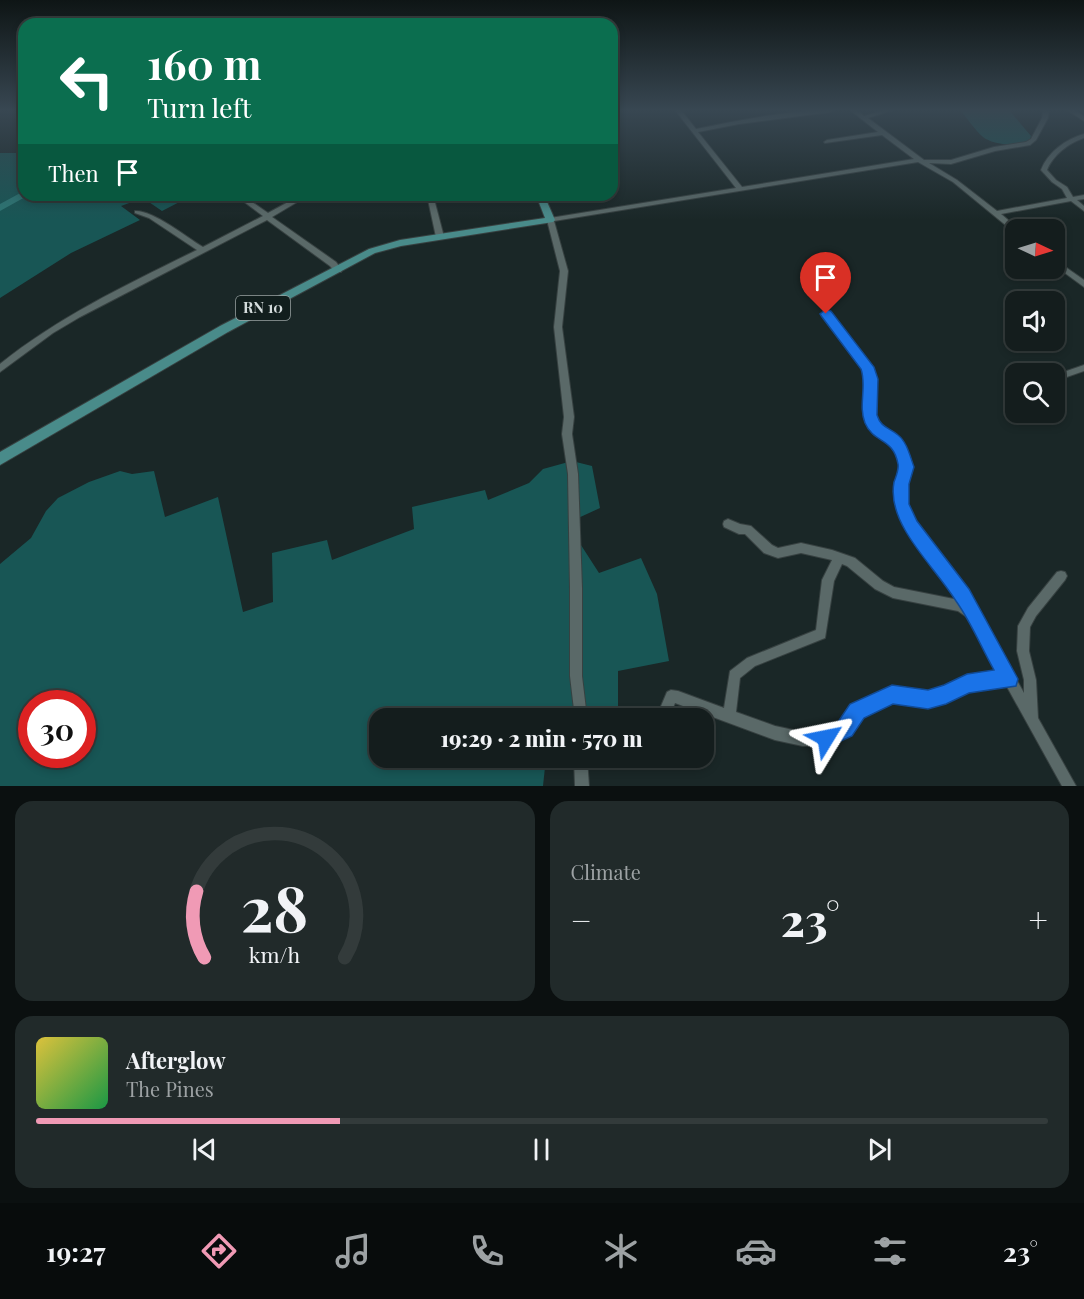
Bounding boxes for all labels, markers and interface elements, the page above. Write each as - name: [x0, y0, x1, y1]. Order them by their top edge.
- text: 160 m: [147, 35, 262, 91]
- icon: left: [48, 42, 126, 120]
- text: Turn left: [147, 89, 251, 125]
- icon: arrive: [111, 156, 144, 189]
- text: Then: [48, 158, 99, 188]
- north arrow: [1005, 219, 1065, 279]
- map controls: [1005, 219, 1065, 423]
- pin: [800, 252, 851, 314]
- icon: arrive: [809, 261, 842, 294]
- button: sound: [1005, 291, 1065, 351]
- road number: RN 10: [236, 296, 290, 320]
- button: search: [1005, 363, 1065, 423]
- speed limit sign: 30: [18, 690, 96, 768]
- position arrow: [794, 706, 858, 770]
- text: 19:29 · 2 min · 570 m: [441, 723, 642, 753]
- text: Climate: [571, 858, 641, 885]
- text: 28: [241, 864, 309, 948]
- text: 23°: [781, 888, 840, 948]
- text: −: [571, 897, 592, 941]
- text: +: [1029, 897, 1048, 941]
- text: km/h: [249, 940, 301, 968]
- text: Afterglow: [126, 1045, 226, 1075]
- text: The Pines: [126, 1075, 214, 1102]
- icon: previous: [188, 1133, 221, 1166]
- icon: pause: [525, 1133, 558, 1166]
- icon: next: [863, 1133, 896, 1166]
- icon: directions: [198, 1230, 240, 1272]
- icon: music: [332, 1230, 374, 1272]
- icon: phone: [466, 1230, 508, 1272]
- icon: climate: [600, 1230, 642, 1272]
- icon: car: [735, 1230, 777, 1272]
- icon: filters: [869, 1230, 911, 1272]
- text: 19:27: [46, 1233, 106, 1269]
- text: 23°: [1003, 1233, 1038, 1269]

